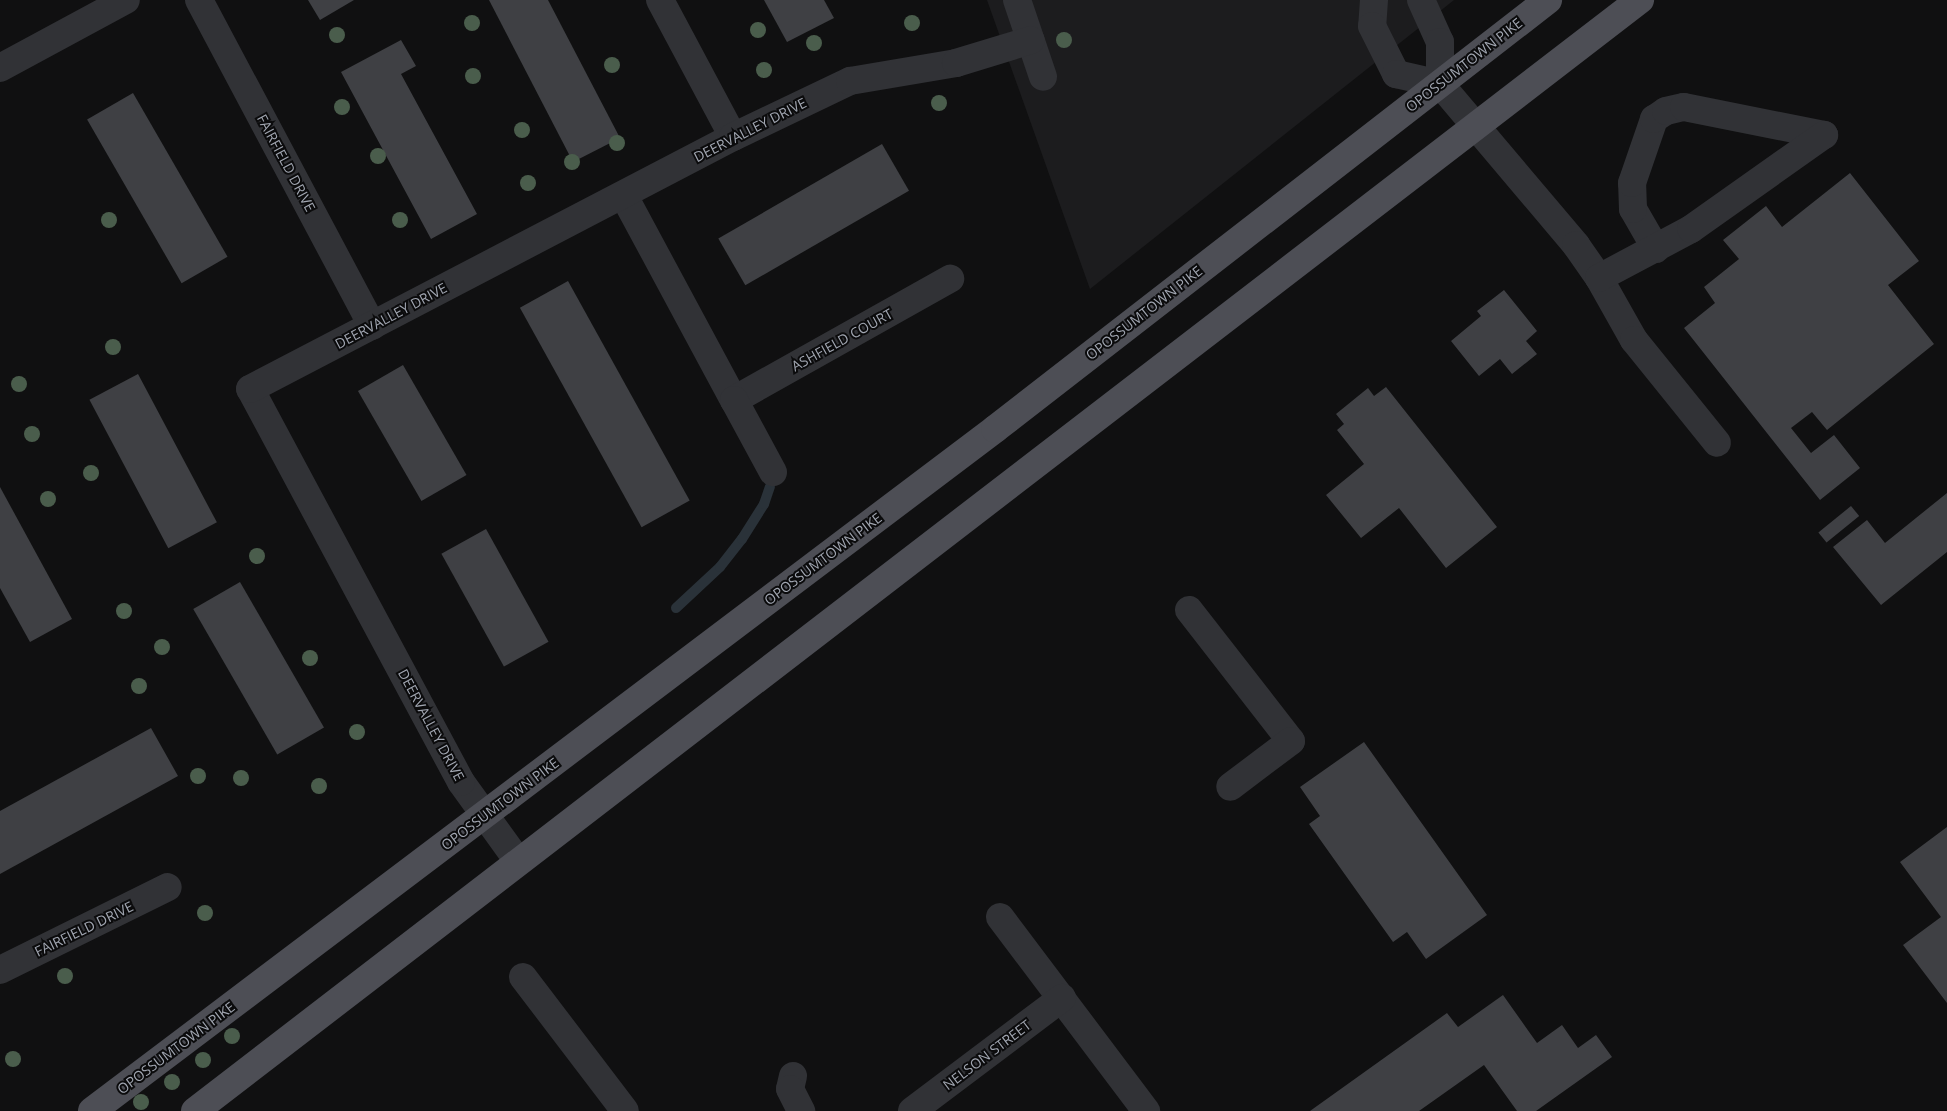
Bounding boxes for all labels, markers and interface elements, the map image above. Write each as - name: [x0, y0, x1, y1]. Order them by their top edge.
- street label: OPOSSUMTOWN PIKE: [1403, 14, 1525, 116]
- street label: DEERVALLEY DRIVE: [691, 94, 809, 166]
- street label: FAIRFIELD DRIVE: [253, 112, 319, 214]
- street label: OPOSSUMTOWN PIKE: [1083, 262, 1205, 364]
- street label: DEERVALLEY DRIVE: [332, 279, 450, 353]
- street label: ASHFIELD COURT: [788, 305, 896, 375]
- street label: OPOSSUMTOWN PIKE: [761, 509, 885, 609]
- street label: DEERVALLEY DRIVE: [394, 666, 468, 784]
- street label: OPOSSUMTOWN PIKE: [438, 754, 562, 854]
- street label: FAIRFIELD DRIVE: [32, 898, 136, 960]
- street label: OPOSSUMTOWN PIKE: [114, 998, 238, 1098]
- street label: NELSON STREET: [940, 1016, 1034, 1094]

